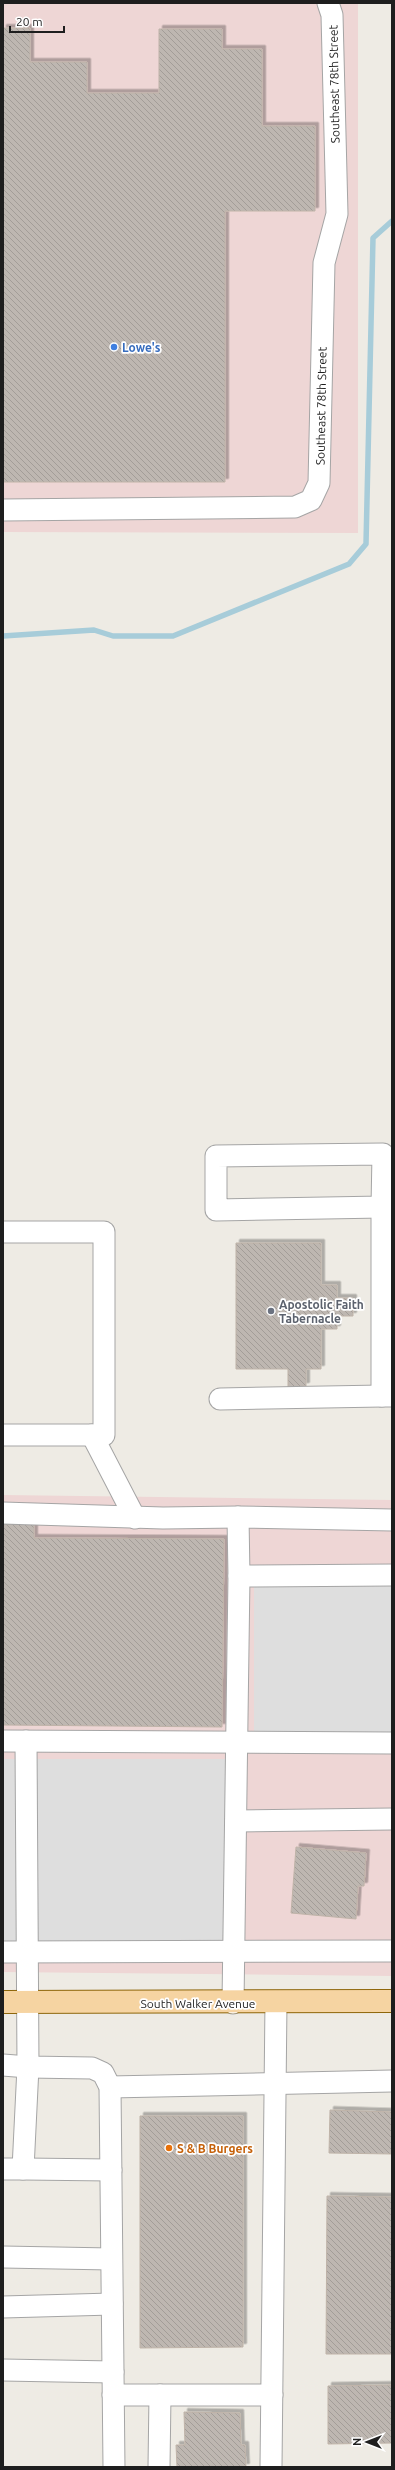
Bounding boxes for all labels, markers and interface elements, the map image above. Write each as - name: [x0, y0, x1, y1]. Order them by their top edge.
- scale bar: [10, 8, 64, 34]
- text: 20 m: [16, 15, 43, 28]
- street label: Southeast 78th Street: [326, 24, 342, 143]
- place label: Lowe's: [122, 341, 161, 354]
- marker: Lowe's: [109, 342, 119, 352]
- street label: Southeast 78th Street: [313, 346, 329, 465]
- place label: Apostolic Faith Tabernacle: [279, 1298, 364, 1325]
- marker: Apostolic Faith Tabernacle: [266, 1306, 276, 1316]
- street label: South Walker Avenue: [141, 1997, 255, 2010]
- place label: S & B Burgers: [177, 2142, 253, 2155]
- marker: S & B Burgers: [164, 2143, 174, 2153]
- north arrow: [347, 2422, 387, 2462]
- text: N: [351, 2438, 363, 2446]

